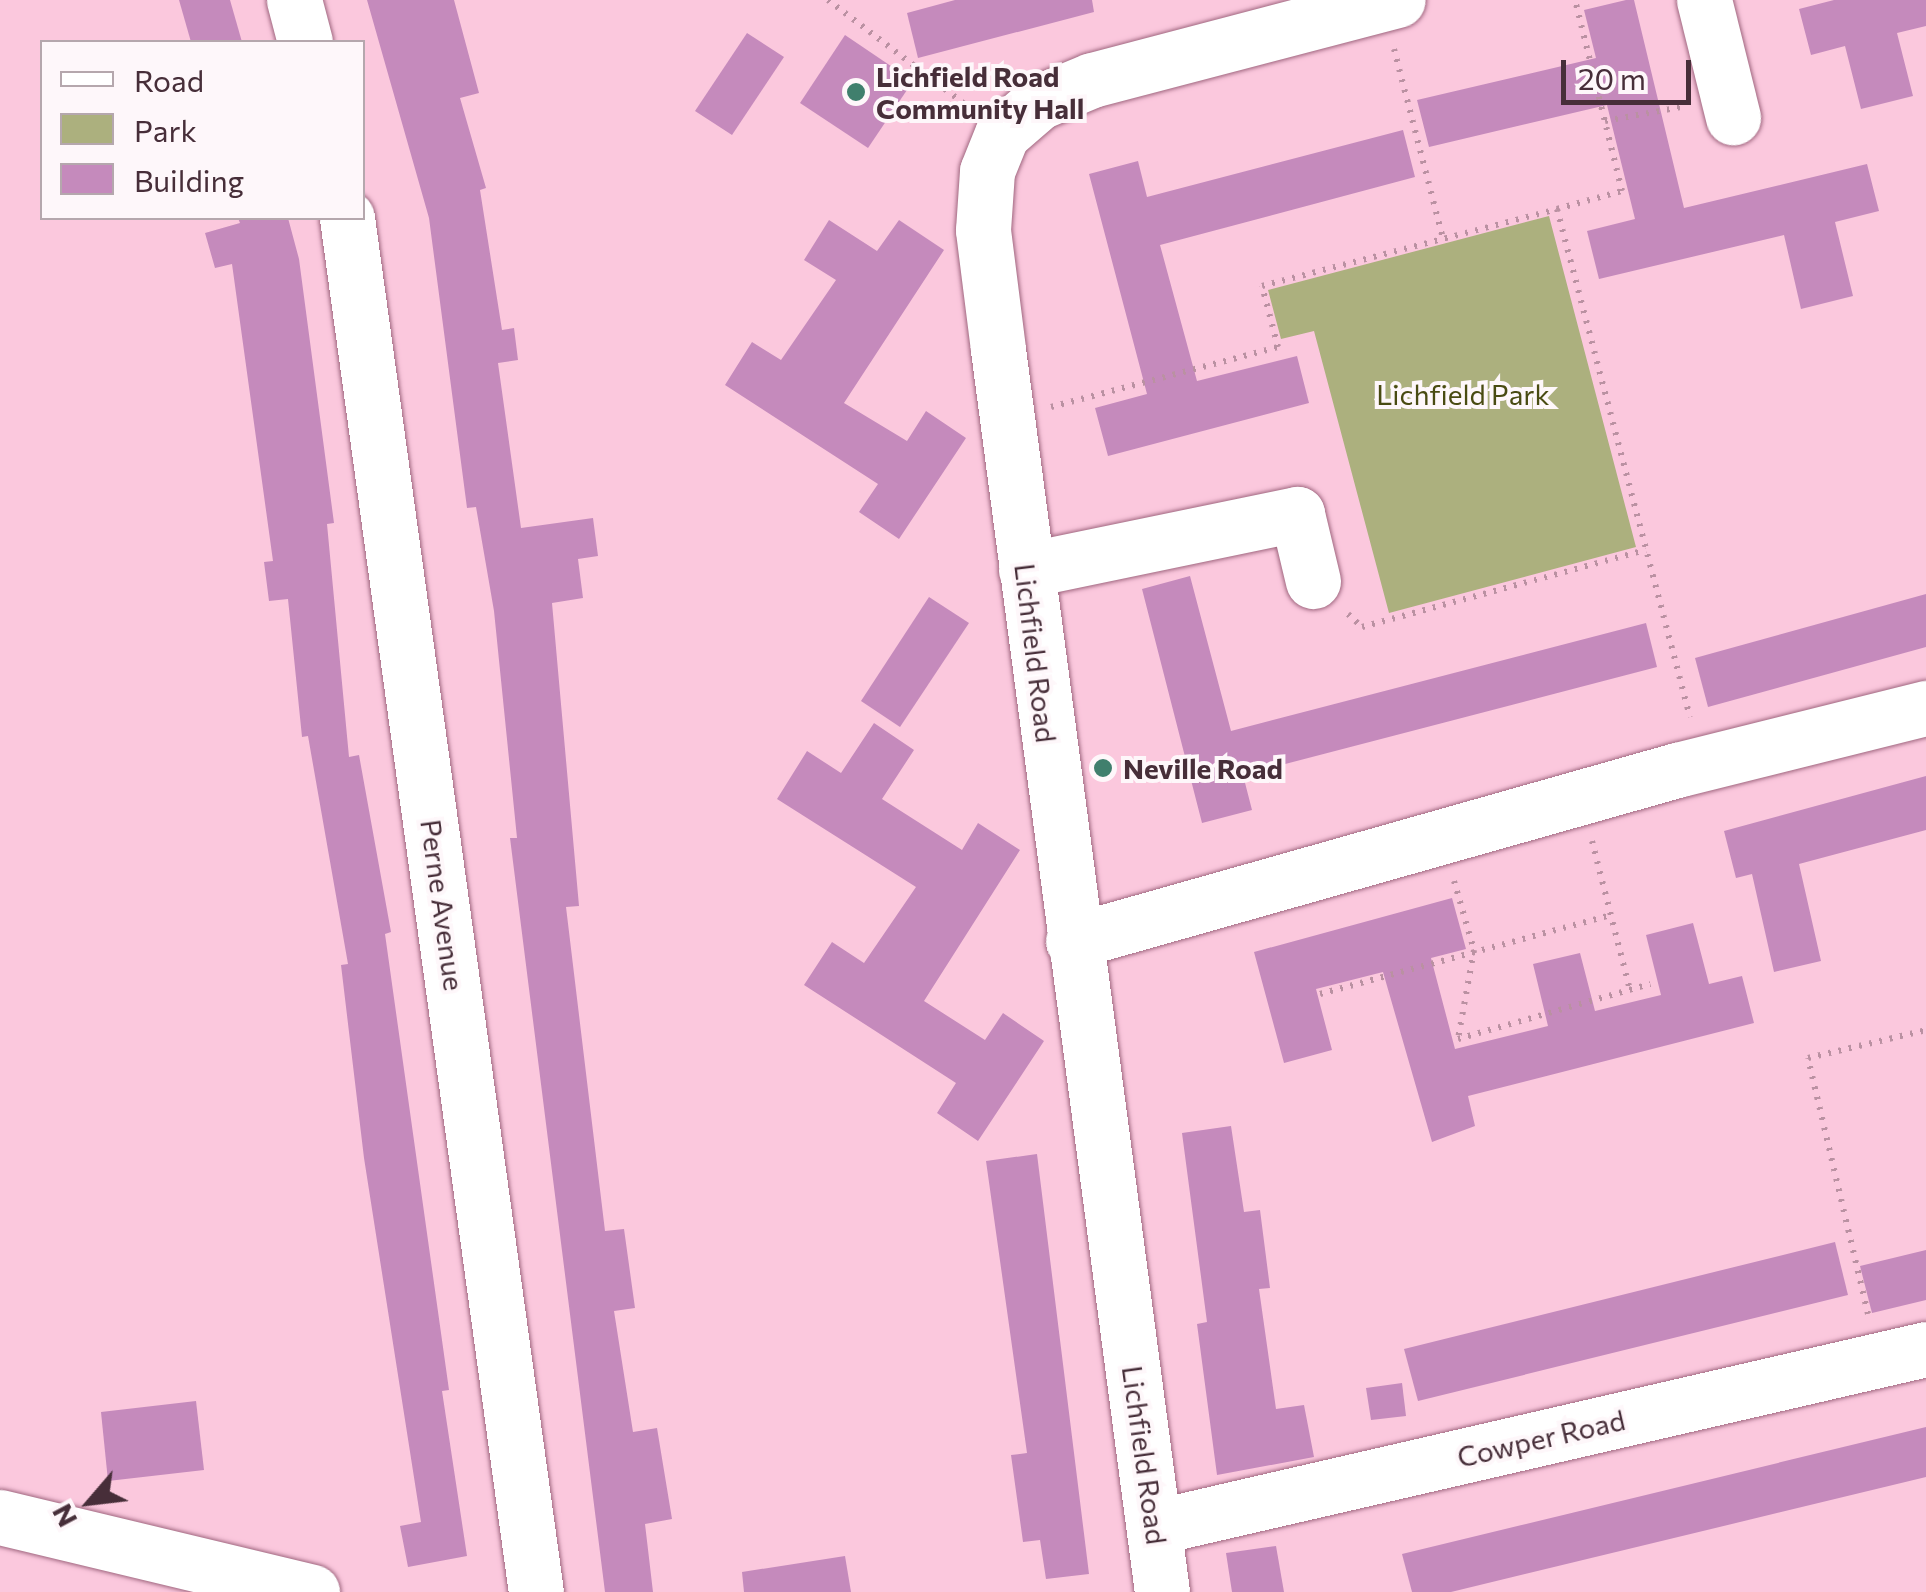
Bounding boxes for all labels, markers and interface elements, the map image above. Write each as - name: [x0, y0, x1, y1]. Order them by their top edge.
- legend: [40, 40, 365, 220]
- scale bar: [1566, 40, 1696, 102]
- place label: Lichfield Road Community Hall: [876, 59, 1084, 125]
- text: 20 m: [1578, 59, 1646, 96]
- text: Road: [134, 61, 204, 98]
- marker: Lichfield Road Community Hall: [845, 81, 867, 103]
- text: Park: [134, 111, 197, 148]
- text: Building: [134, 161, 244, 198]
- park label: Lichfield Park: [1376, 377, 1550, 411]
- street label: Lichfield Road: [1008, 562, 1064, 744]
- place label: Neville Road: [1123, 751, 1283, 785]
- marker: Neville Road: [1092, 757, 1114, 779]
- street label: Perne Avenue: [414, 817, 472, 993]
- street label: Lichfield Road: [1116, 1363, 1174, 1547]
- street label: Cowper Road: [1454, 1402, 1628, 1474]
- north arrow: [40, 1452, 140, 1552]
- text: N: [44, 1499, 83, 1533]

